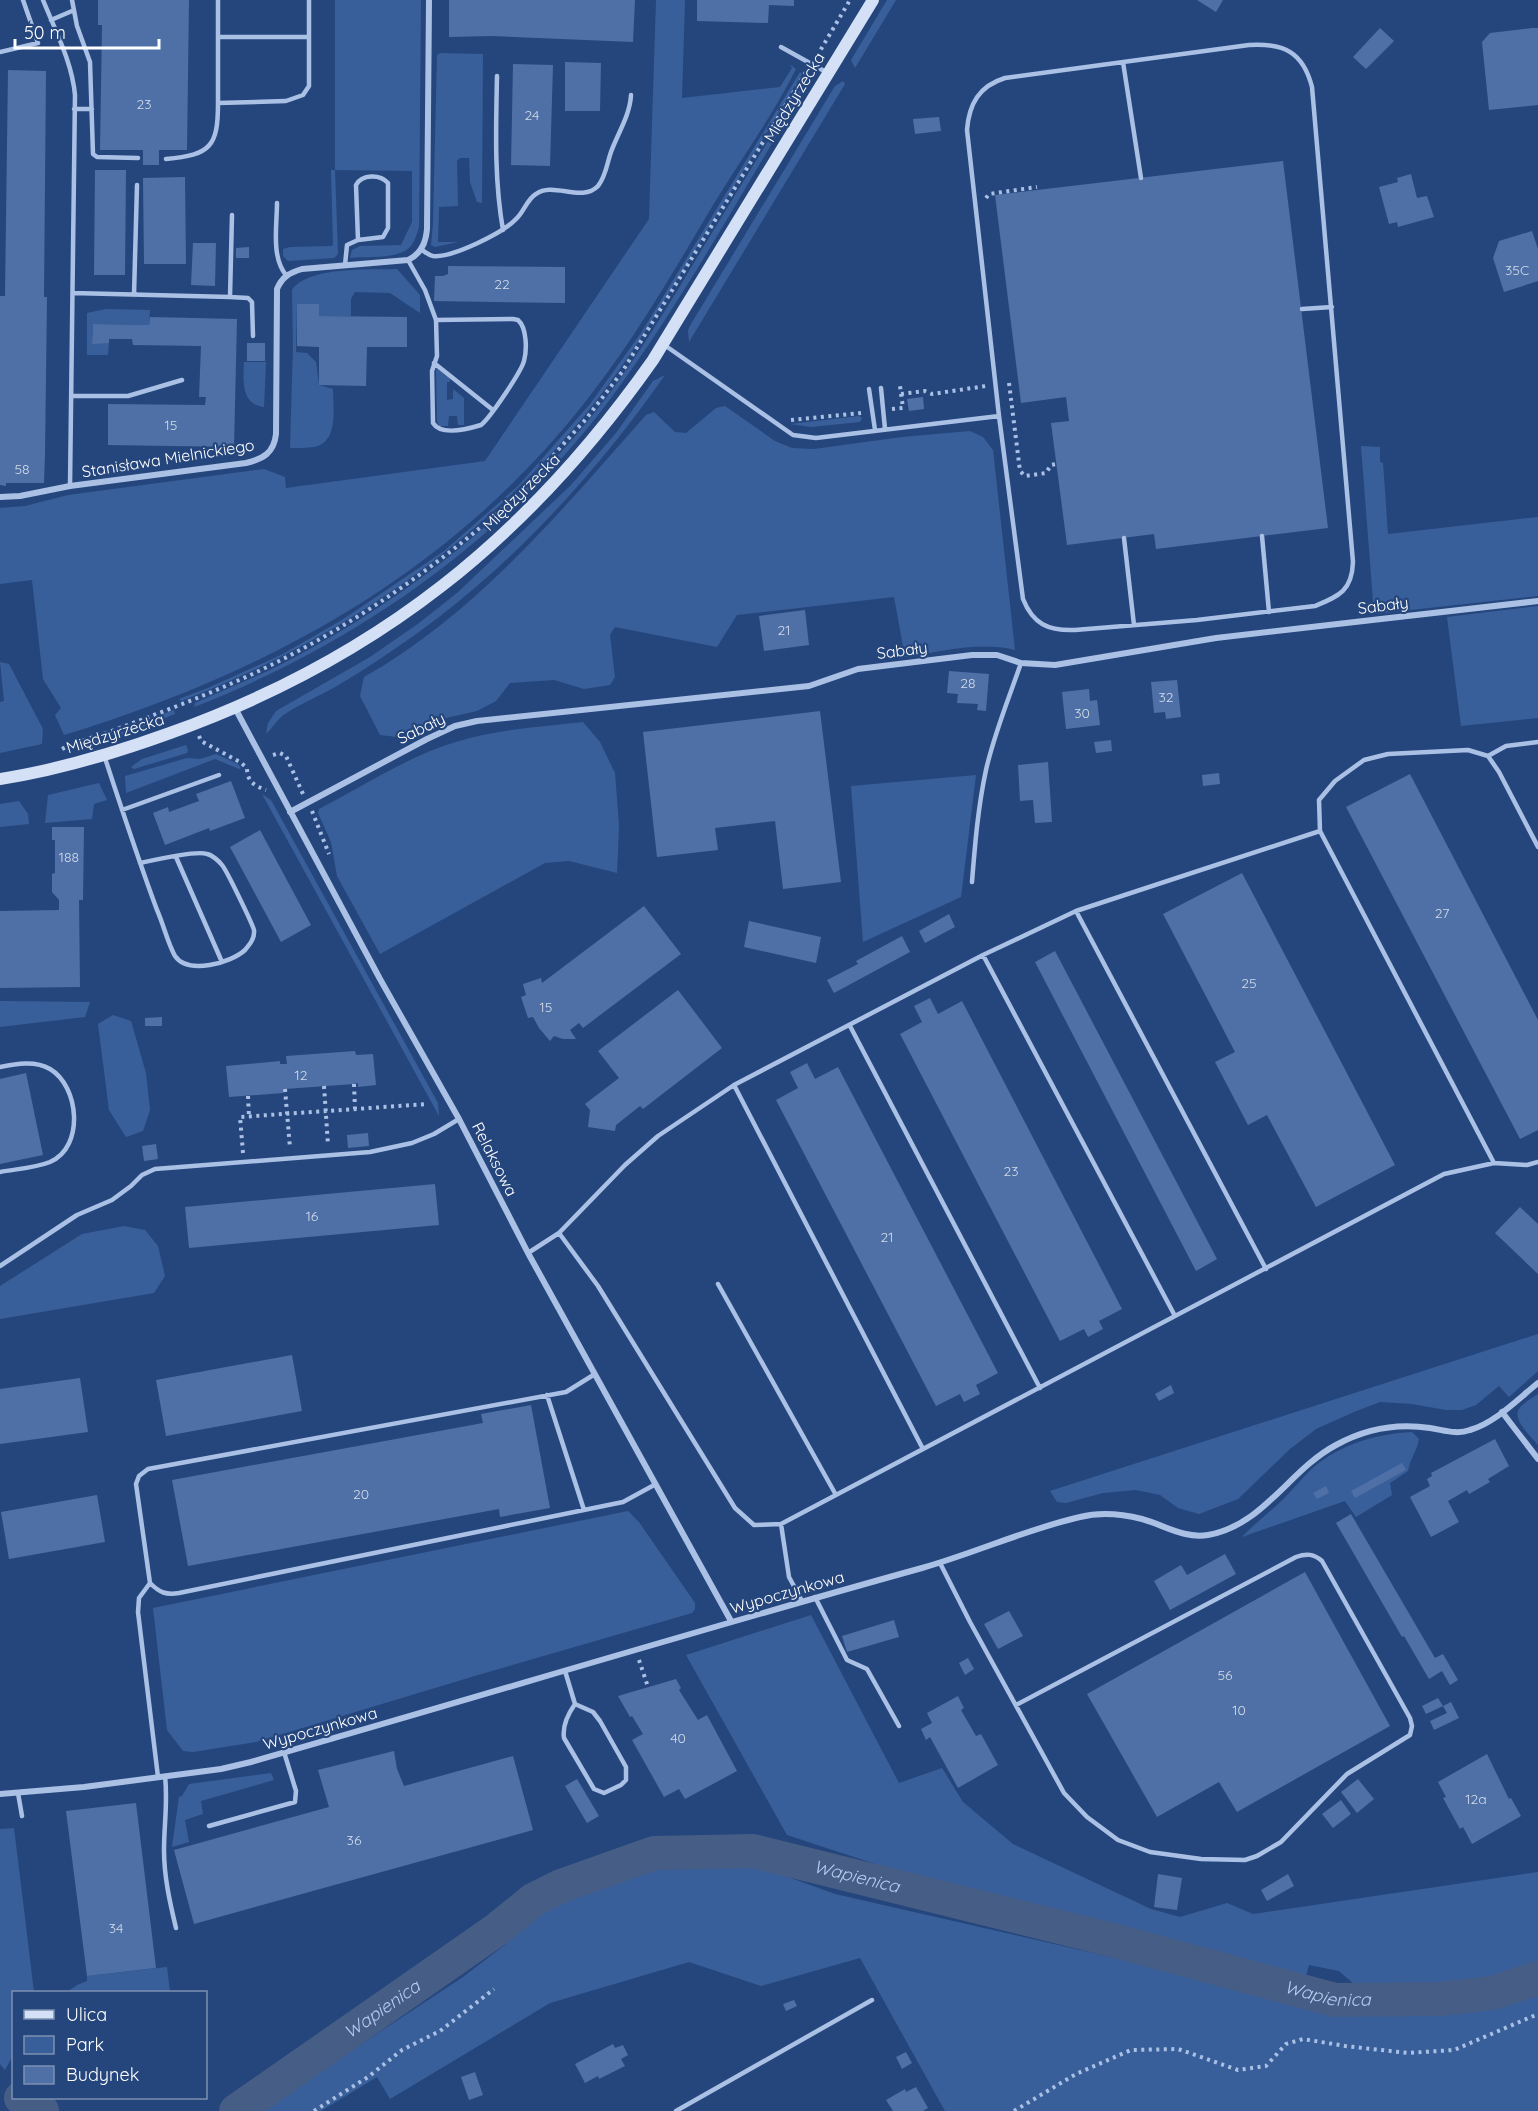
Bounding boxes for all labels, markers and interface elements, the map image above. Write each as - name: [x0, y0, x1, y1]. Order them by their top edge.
- scale bar: [15, 12, 159, 50]
- text: 50 m: [24, 21, 66, 44]
- street label: Międzyrzecka: [759, 48, 829, 146]
- house number: 23: [136, 95, 152, 113]
- house number: 24: [525, 106, 539, 124]
- house number: 35C: [1505, 261, 1529, 279]
- house number: 22: [494, 275, 510, 293]
- house number: 15: [165, 416, 177, 434]
- street label: Stanisława Mielnickiego: [80, 434, 256, 482]
- street label: Międzyrzecka: [478, 449, 564, 535]
- house number: 58: [14, 460, 30, 478]
- street label: Sabały: [1357, 592, 1409, 618]
- house number: 21: [778, 621, 790, 639]
- street label: Sabały: [876, 637, 928, 663]
- house number: 28: [960, 674, 976, 692]
- house number: 32: [1158, 688, 1174, 706]
- house number: 30: [1074, 704, 1090, 722]
- street label: Sabały: [394, 708, 448, 748]
- street label: Międzyrzecka: [64, 709, 166, 757]
- house number: 188: [59, 848, 79, 866]
- house number: 27: [1435, 904, 1449, 922]
- house number: 25: [1241, 974, 1257, 992]
- house number: 15: [540, 998, 552, 1016]
- house number: 12: [295, 1066, 308, 1084]
- street label: Relaksowa: [468, 1119, 522, 1199]
- house number: 23: [1003, 1162, 1019, 1180]
- house number: 16: [306, 1207, 319, 1225]
- house number: 21: [881, 1228, 893, 1246]
- house number: 20: [353, 1485, 369, 1503]
- street label: Wypoczynkowa: [728, 1566, 846, 1618]
- house number: 56: [1217, 1666, 1233, 1684]
- house number: 10: [1232, 1701, 1246, 1719]
- street label: Wypoczynkowa: [261, 1702, 379, 1754]
- house number: 40: [670, 1729, 686, 1747]
- house number: 12a: [1465, 1790, 1487, 1808]
- house number: 36: [347, 1831, 362, 1849]
- water label: Wapienica: [811, 1854, 903, 1898]
- house number: 34: [109, 1919, 123, 1937]
- water label: Wapienica: [339, 1974, 425, 2043]
- water label: Wapienica: [1282, 1975, 1372, 2011]
- legend: [12, 1991, 207, 2099]
- text: Ulica: [66, 2003, 107, 2026]
- text: Park: [66, 2033, 104, 2056]
- text: Budynek: [66, 2063, 139, 2086]

